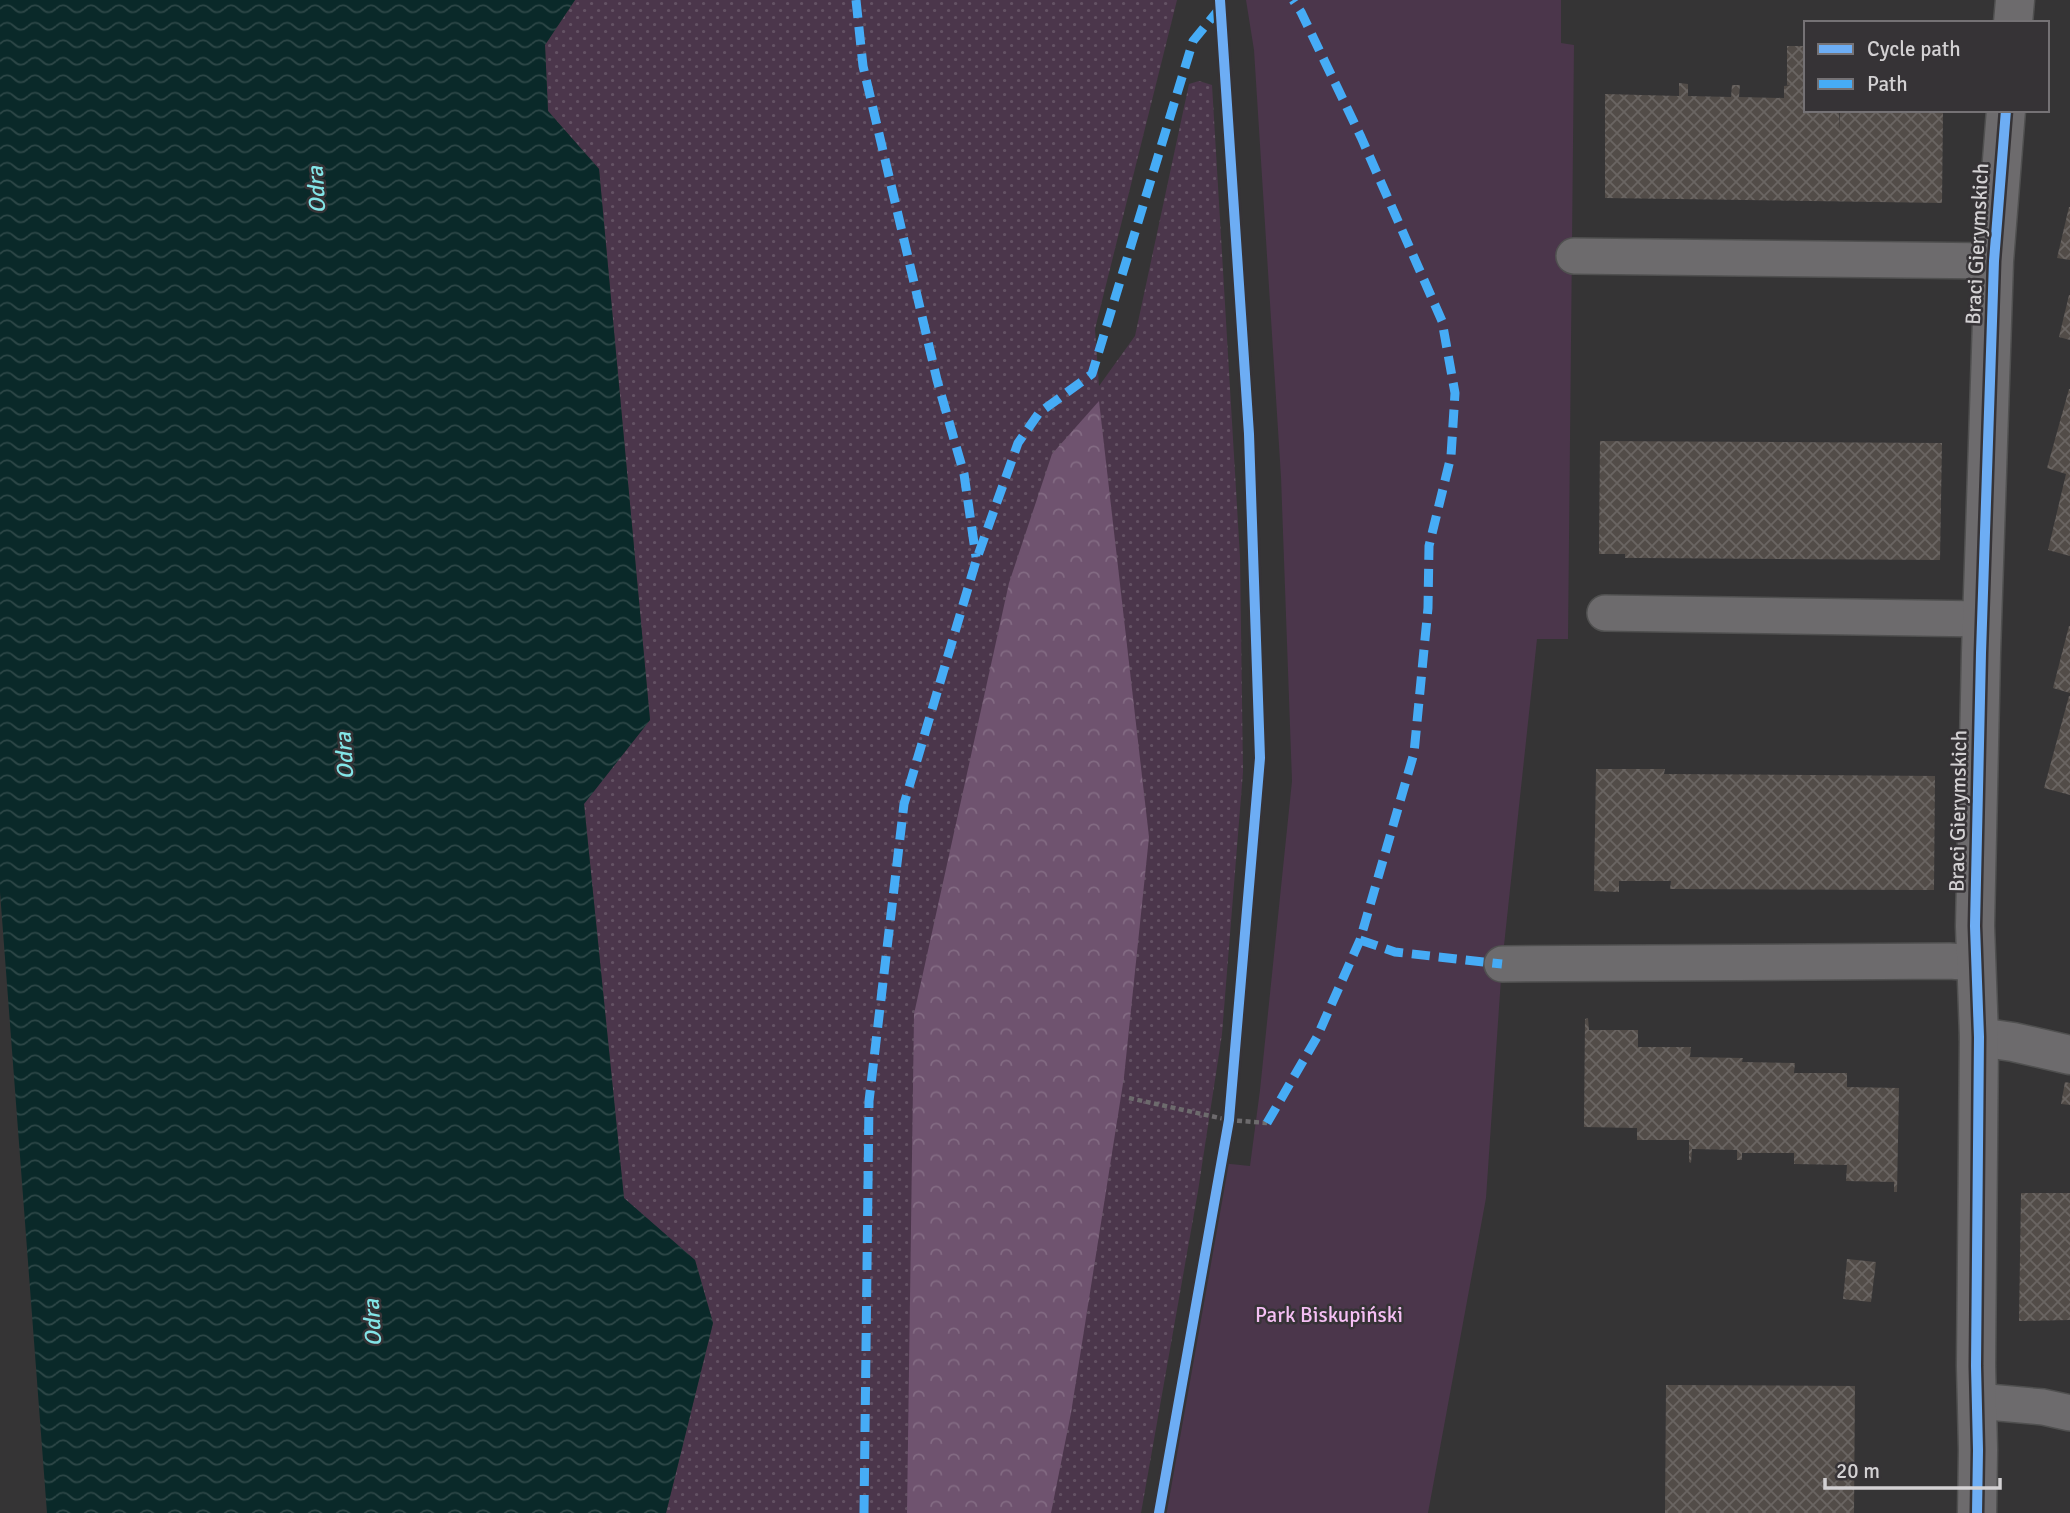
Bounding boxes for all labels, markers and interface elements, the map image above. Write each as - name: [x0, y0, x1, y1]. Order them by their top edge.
- legend: [1804, 21, 2049, 112]
- text: Cycle path: [1867, 36, 1961, 62]
- text: Path: [1867, 71, 1908, 97]
- street label: Braci Gierymskich: [1960, 162, 1994, 326]
- water label: Odra: [301, 164, 332, 214]
- water label: Odra: [329, 730, 360, 780]
- street label: Braci Gierymskich: [1944, 730, 1972, 892]
- water label: Odra: [357, 1297, 388, 1347]
- park label: Park Biskupiński: [1255, 1302, 1403, 1328]
- scale bar: [1825, 1446, 2000, 1490]
- text: 20 m: [1836, 1458, 1880, 1484]

